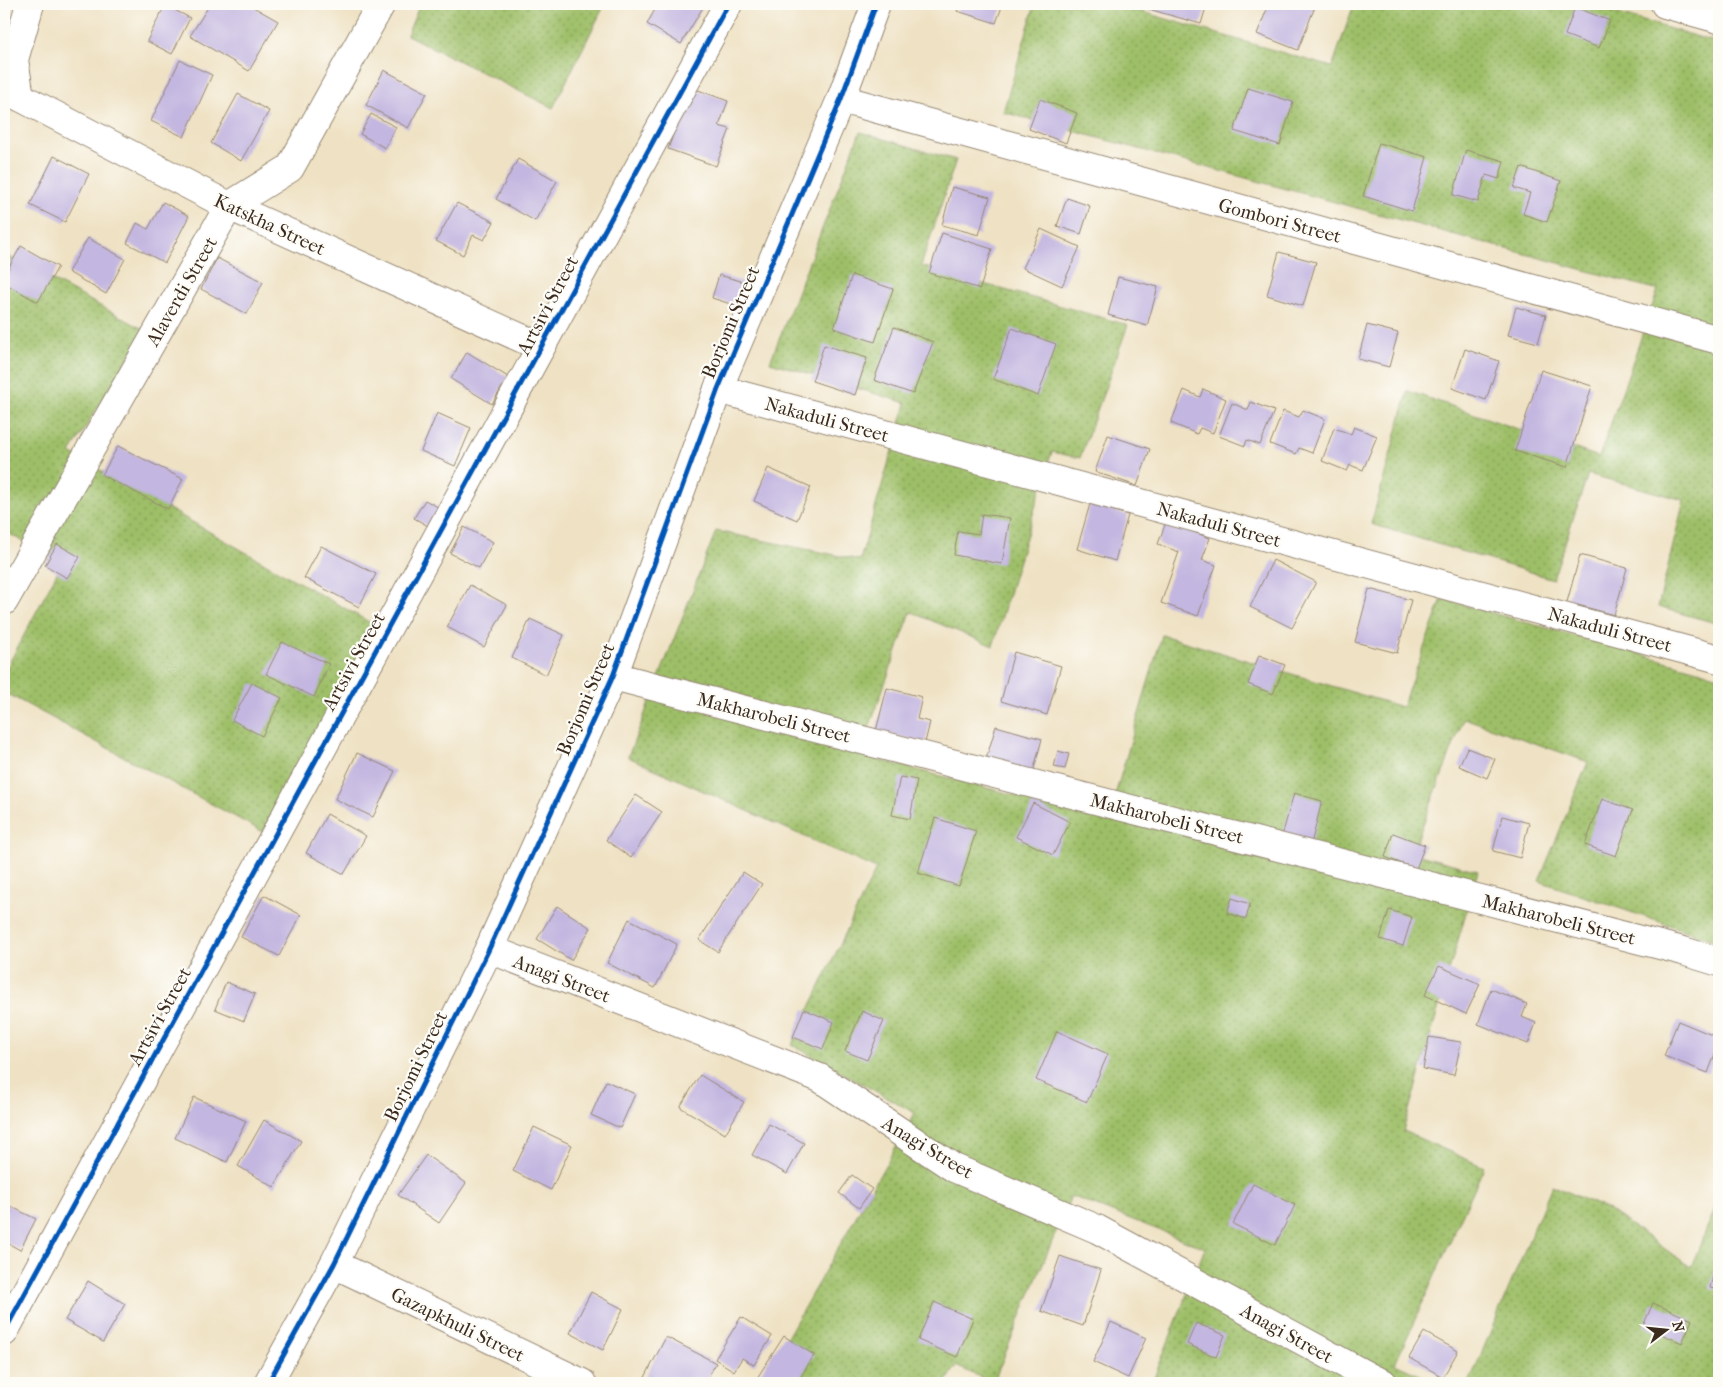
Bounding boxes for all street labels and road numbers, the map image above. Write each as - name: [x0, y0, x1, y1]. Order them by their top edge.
- street label: Katskha Street: [211, 190, 329, 260]
- street label: Gombori Street: [1216, 194, 1344, 248]
- street label: Alaverdi Street: [141, 233, 222, 351]
- street label: Artsivi Street: [512, 252, 583, 360]
- street label: Borjomi Street: [697, 263, 765, 382]
- street label: Nakaduli Street: [762, 393, 891, 447]
- street label: Nakaduli Street: [1154, 498, 1283, 552]
- street label: Nakaduli Street: [1545, 603, 1674, 657]
- street label: Artsivi Street: [317, 608, 390, 715]
- street label: Borjomi Street: [552, 640, 620, 759]
- street label: Makharobeli Street: [695, 688, 853, 748]
- street label: Makharobeli Street: [1088, 789, 1246, 849]
- street label: Makharobeli Street: [1480, 890, 1638, 950]
- street label: Anagi Street: [509, 950, 614, 1008]
- street label: Artsivi Street: [123, 963, 196, 1070]
- street label: Borjomi Street: [380, 1007, 452, 1125]
- street label: Anagi Street: [877, 1112, 977, 1184]
- street label: Gazapkhuli Street: [387, 1283, 528, 1367]
- street label: Anagi Street: [1236, 1299, 1337, 1368]

